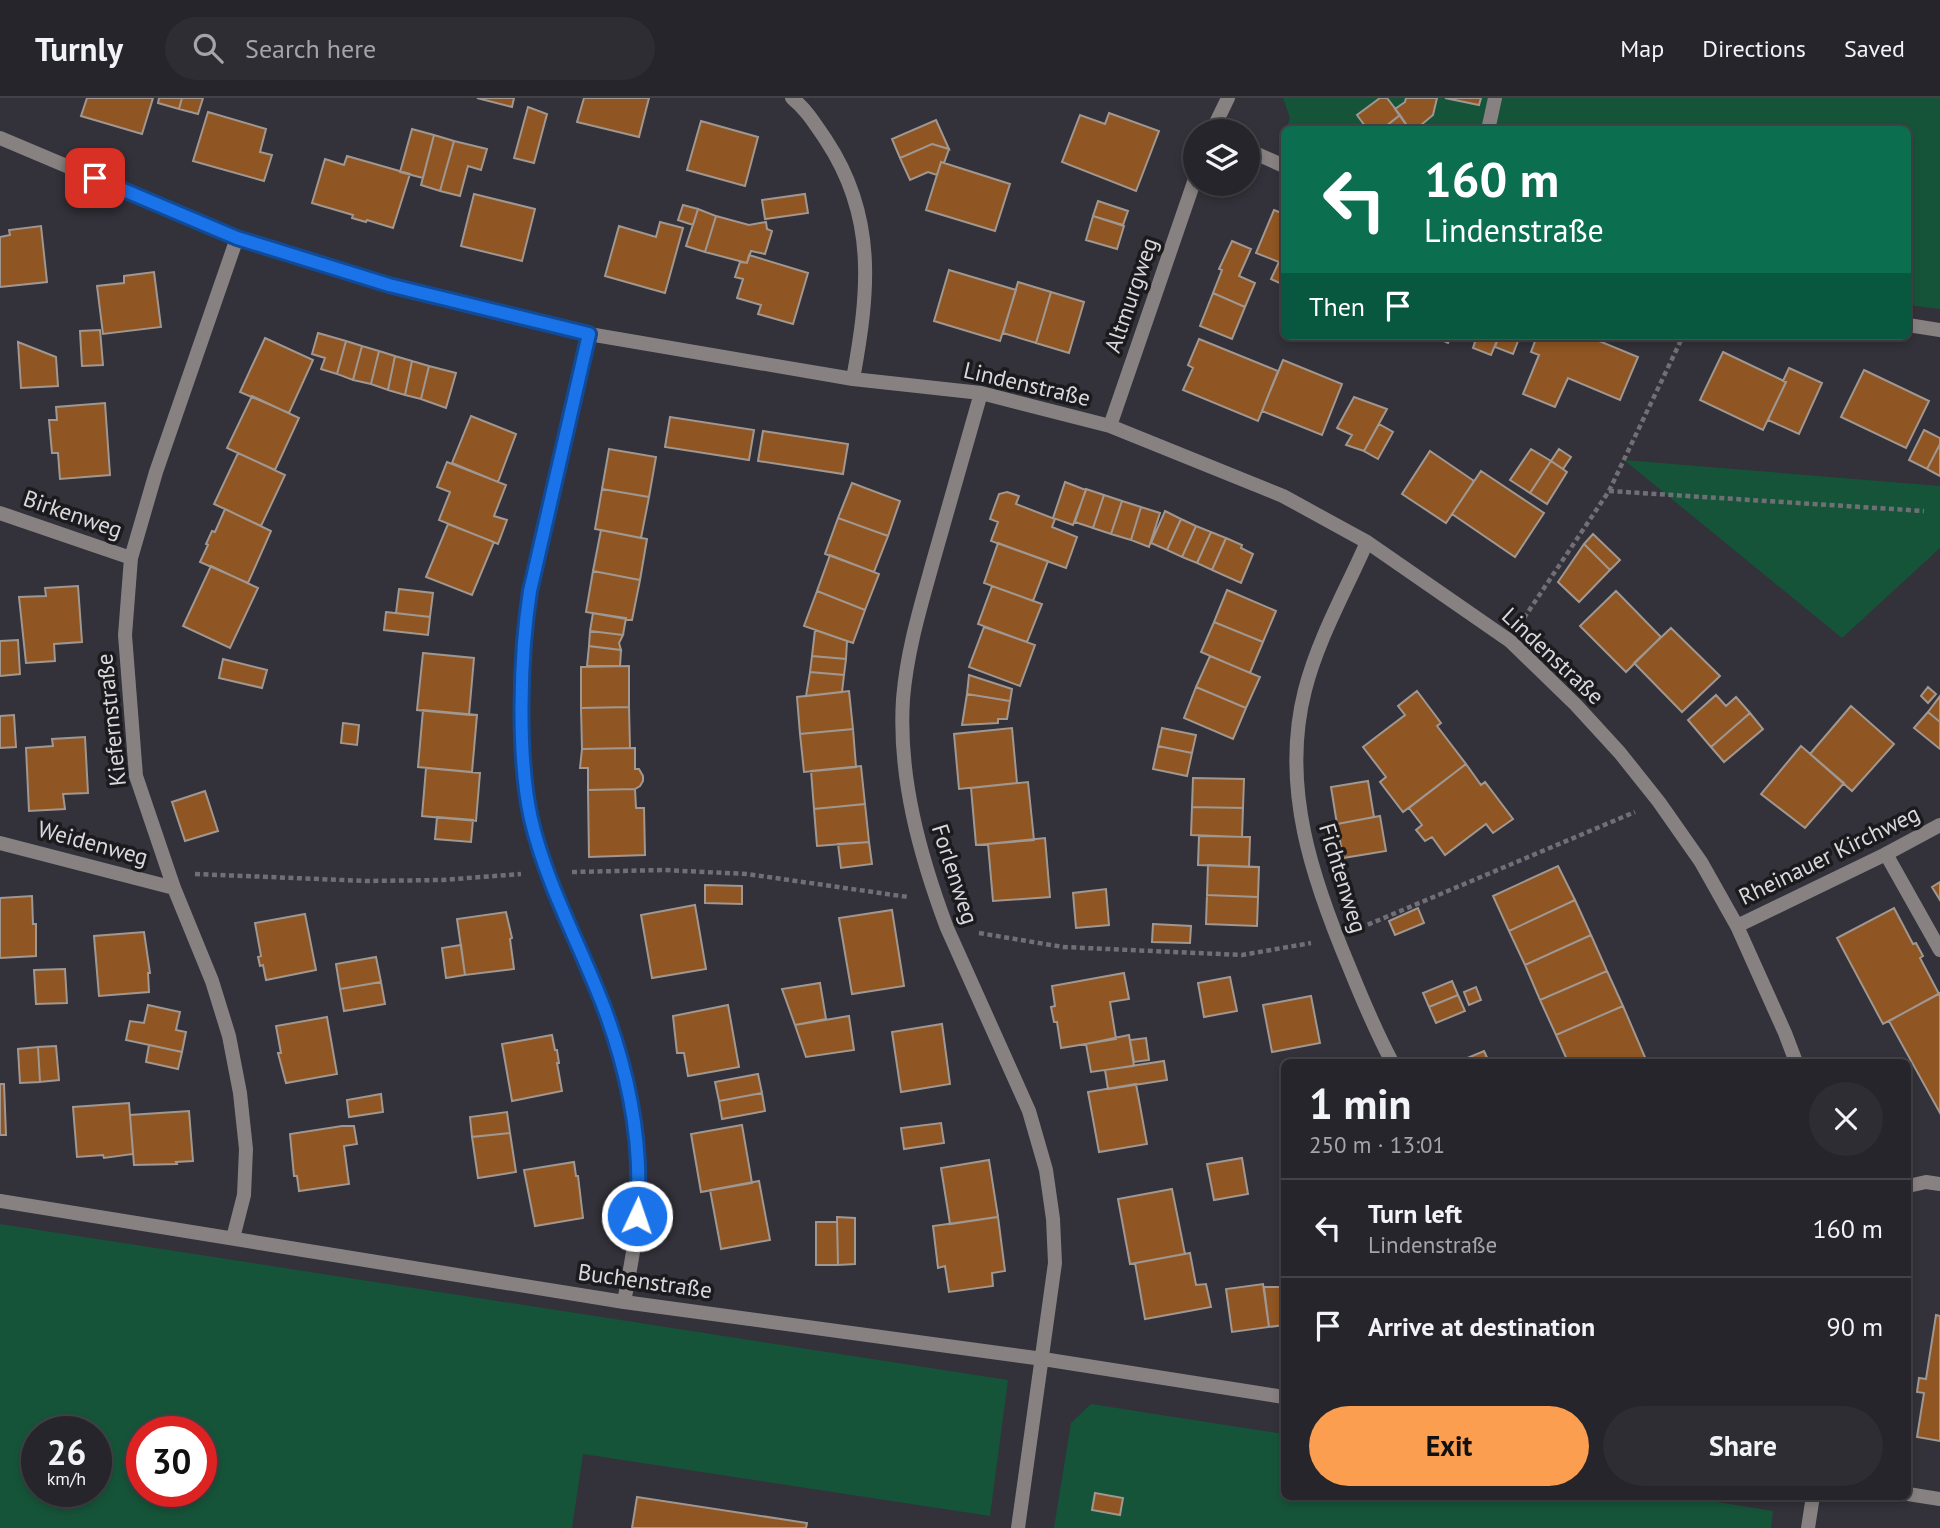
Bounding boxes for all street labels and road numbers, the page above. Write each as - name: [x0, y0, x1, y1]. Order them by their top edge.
- street label: Altmurgweg: [1097, 234, 1164, 356]
- street label: Lindenstraße: [961, 355, 1093, 412]
- street label: Birkenweg: [20, 483, 127, 544]
- street label: Lindenstraße: [1496, 601, 1611, 710]
- street label: Kiefernstraße: [89, 652, 132, 788]
- street label: Rheinauer Kirchweg: [1734, 798, 1924, 911]
- street label: Weidenweg: [35, 814, 151, 871]
- street label: Fichtenweg: [1313, 819, 1374, 936]
- street label: Forlenweg: [926, 820, 985, 928]
- street label: Buchenstraße: [576, 1257, 714, 1304]

